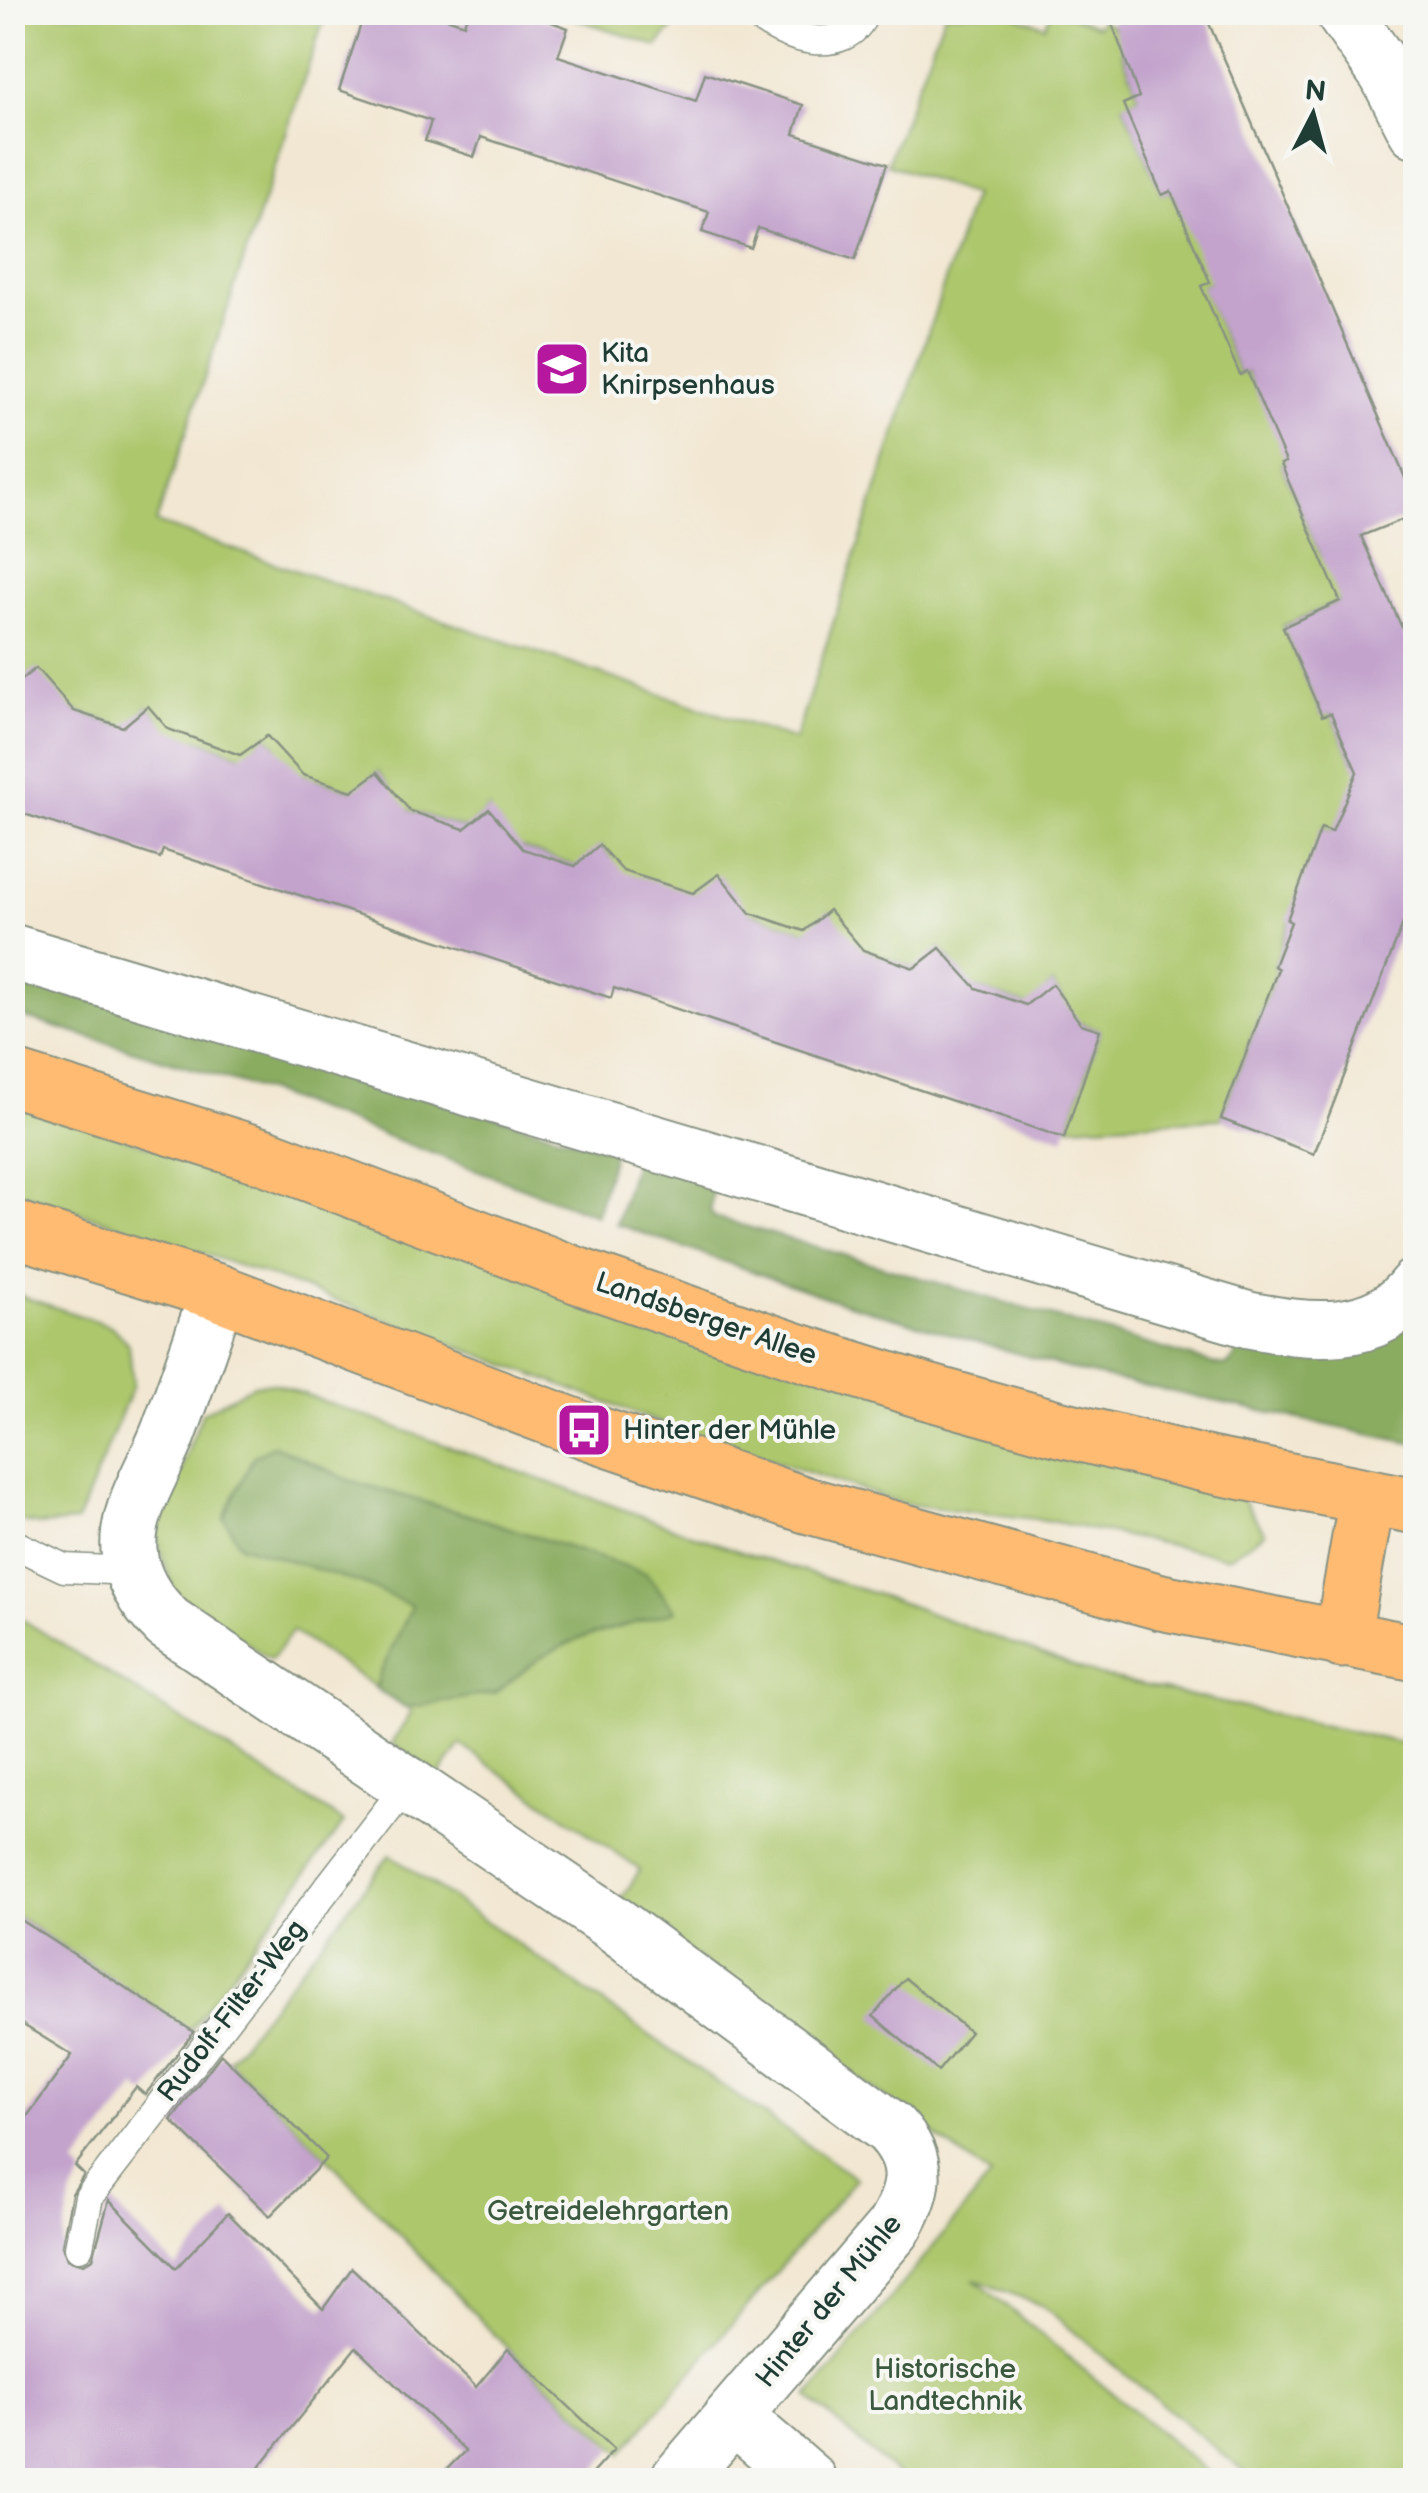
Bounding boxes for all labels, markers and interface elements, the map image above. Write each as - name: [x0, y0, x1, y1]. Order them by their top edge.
- north arrow: [1263, 65, 1363, 165]
- text: N: [1303, 74, 1328, 109]
- place label: Kita Knirpsenhaus: [601, 337, 775, 402]
- school or university icon: Kita Knirpsenhaus: [532, 339, 592, 399]
- street label: Landsberger Allee: [591, 1266, 821, 1372]
- bus stop icon: Hinter der Mühle: [554, 1400, 614, 1460]
- place label: Hinter der Mühle: [623, 1414, 836, 1447]
- street label: Rudolf-Filter-Weg: [151, 1913, 313, 2109]
- park label: Getreidelehrgarten: [487, 2195, 729, 2228]
- street label: Hinter der Mühle: [749, 2208, 909, 2394]
- park label: Historische Landtechnik: [868, 2353, 1022, 2418]

